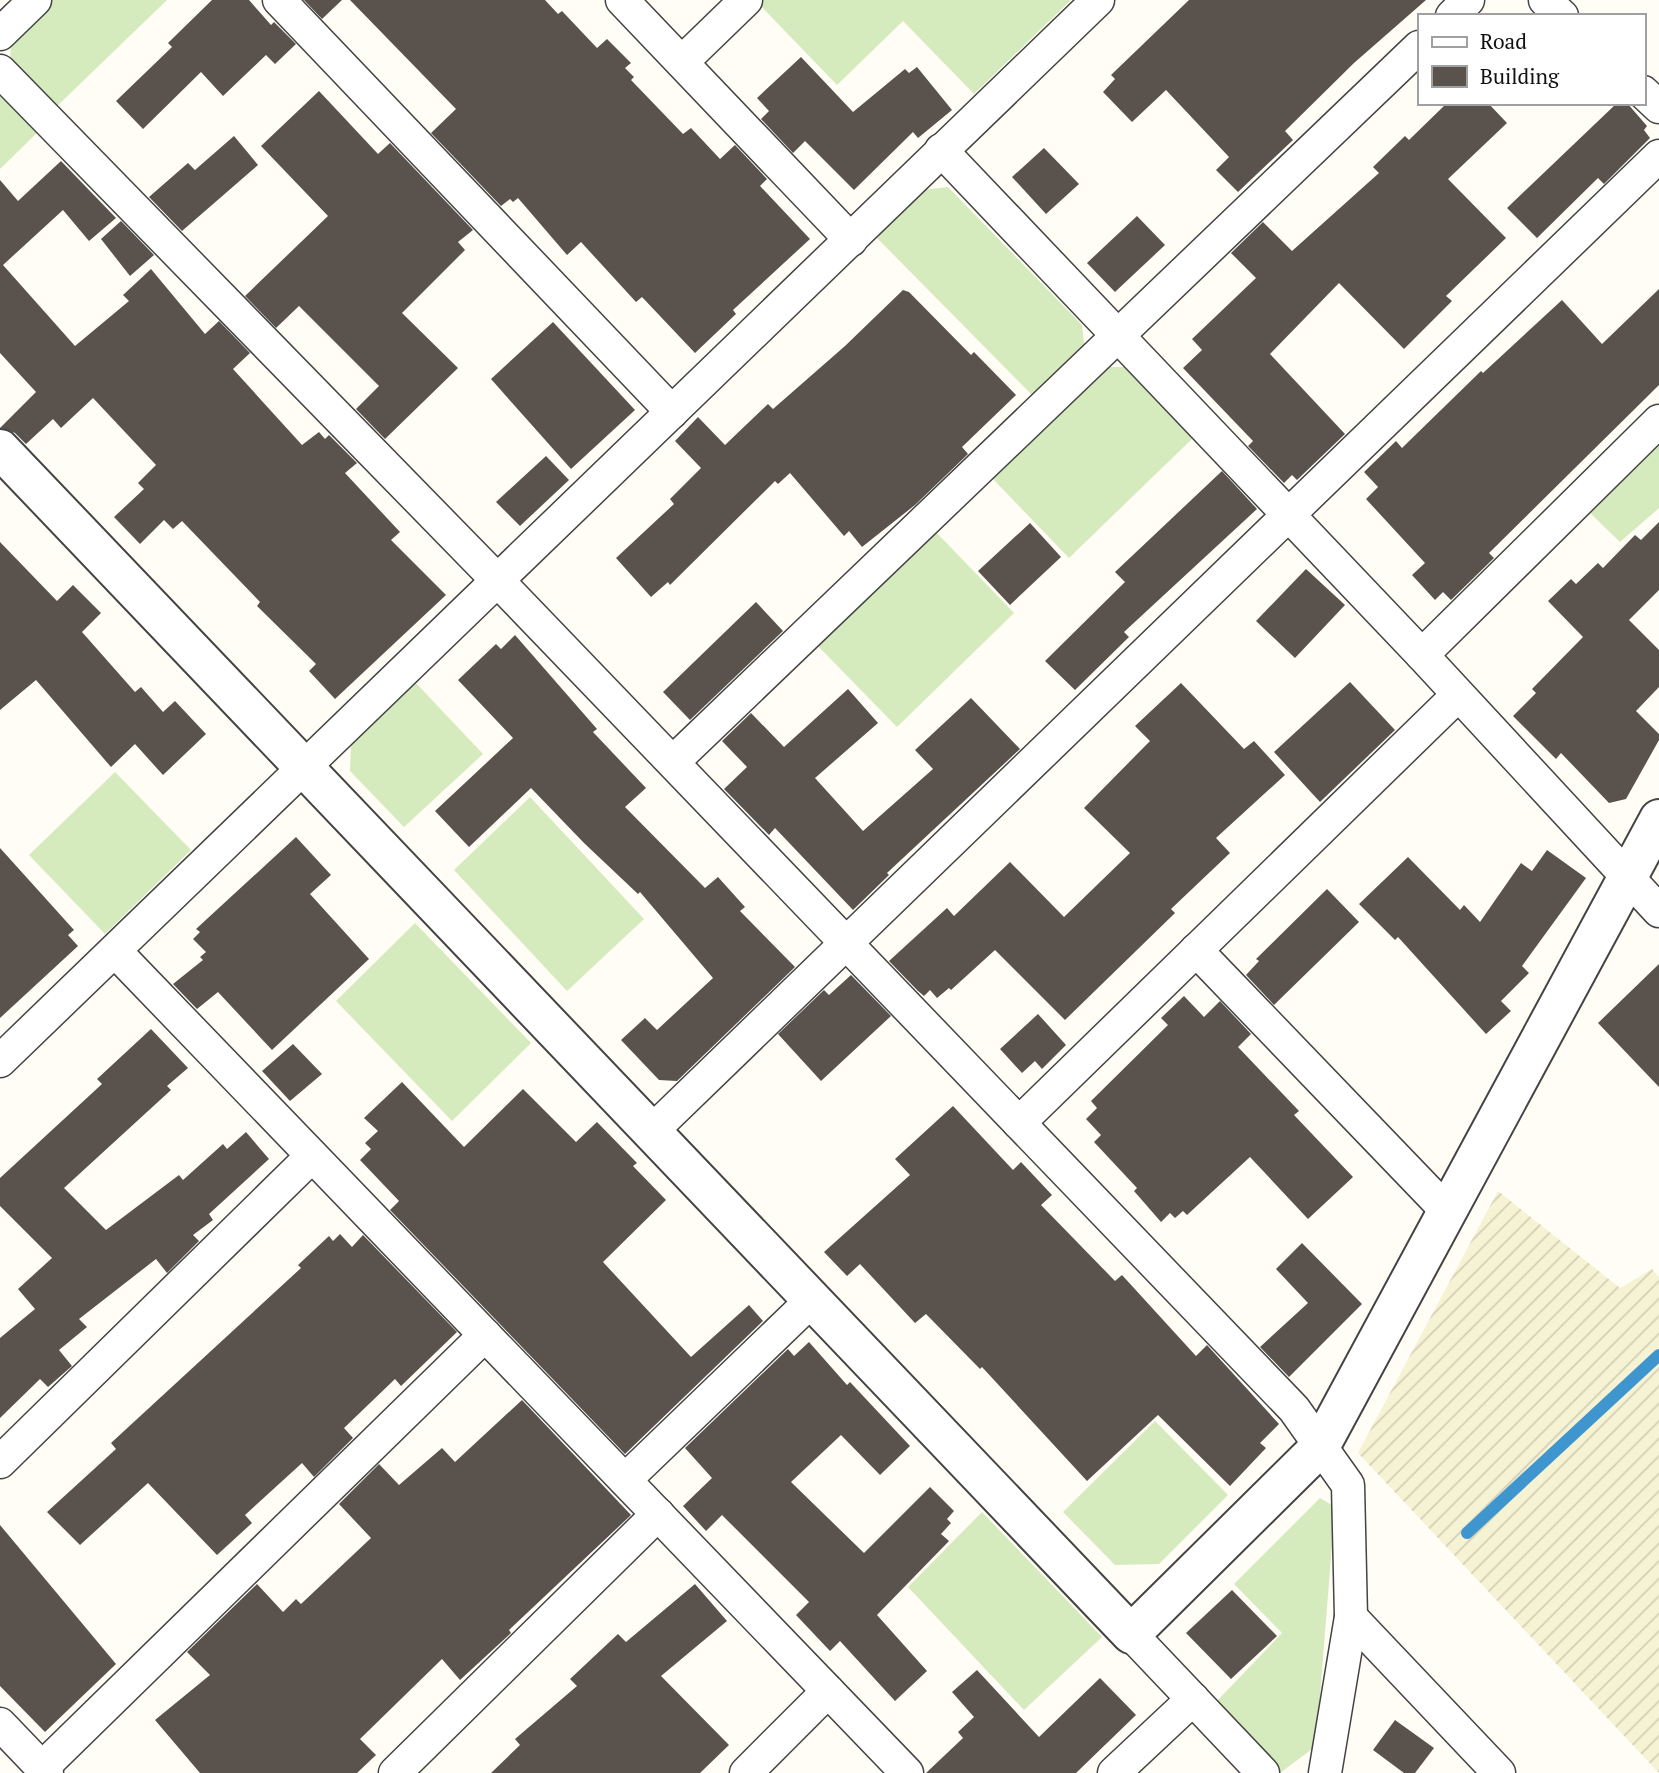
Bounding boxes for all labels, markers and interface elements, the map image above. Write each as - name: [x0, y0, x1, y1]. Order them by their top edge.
- legend: [1418, 14, 1645, 105]
- text: Road: [1480, 27, 1527, 55]
- text: Building: [1480, 62, 1560, 90]

